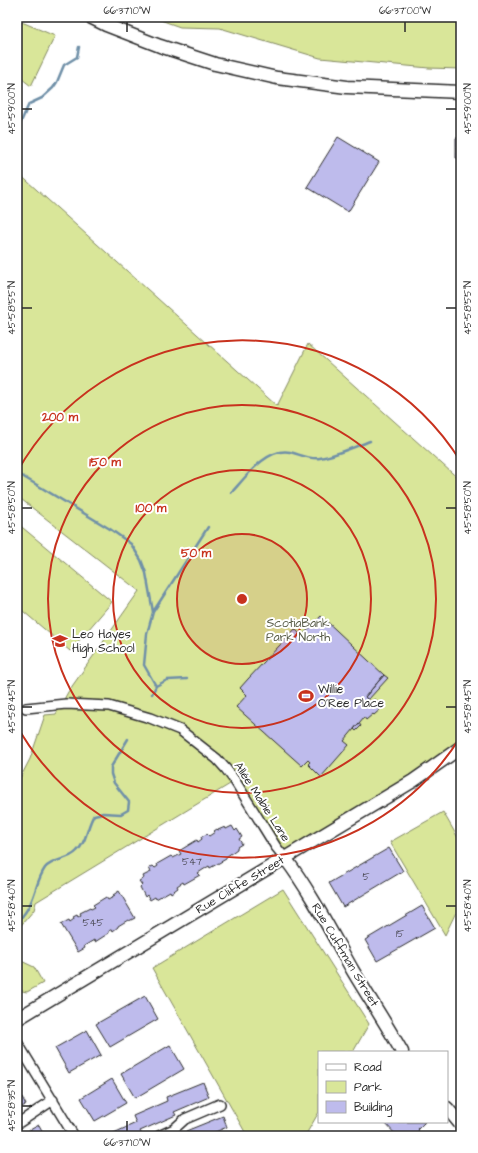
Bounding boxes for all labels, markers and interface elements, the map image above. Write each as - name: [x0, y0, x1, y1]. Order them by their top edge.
- text: 66°37'10"W: [104, 4, 151, 18]
- text: 66°37'00"W: [379, 4, 432, 18]
- text: 45°59'00"N: [5, 83, 19, 135]
- text: 45°59'00"N: [461, 83, 475, 135]
- text: 45°58'55"N: [5, 281, 19, 335]
- text: 45°58'55"N: [461, 281, 475, 335]
- text: 200 m: [41, 409, 79, 426]
- text: 150 m: [89, 454, 122, 471]
- text: 45°58'50"N: [5, 481, 19, 535]
- text: 45°58'50"N: [461, 481, 475, 535]
- text: 100 m: [136, 500, 167, 517]
- text: 50 m: [181, 545, 212, 562]
- centre of rings: [235, 592, 249, 606]
- park label: ScotiaBank Park North: [266, 615, 330, 646]
- place label: Leo Hayes High School: [72, 626, 135, 658]
- school or university icon: Leo Hayes High School: [51, 632, 69, 650]
- text: 45°58'45"N: [5, 680, 19, 734]
- text: 45°58'45"N: [461, 680, 475, 734]
- place label: Willie O'Ree Place: [318, 681, 385, 712]
- sports icon: Willie O'Ree Place: [297, 687, 315, 705]
- street label: Allée Mabie Lane: [230, 759, 294, 846]
- street label: Rue Cliffe Street: [192, 852, 288, 918]
- house number: 547: [182, 855, 202, 869]
- house number: 5: [362, 870, 370, 884]
- text: 45°58'40"N: [5, 879, 19, 933]
- text: 45°58'40"N: [461, 879, 475, 933]
- street label: Rue Cuffman Street: [307, 900, 383, 1010]
- house number: 545: [83, 916, 103, 930]
- house number: 15: [396, 927, 404, 941]
- legend: [318, 1051, 448, 1123]
- text: Road: [354, 1059, 382, 1076]
- text: Park: [354, 1079, 382, 1096]
- text: 45°58'35"N: [5, 1080, 19, 1132]
- text: Building: [354, 1099, 392, 1117]
- text: 66°37'10"W: [104, 1136, 151, 1150]

